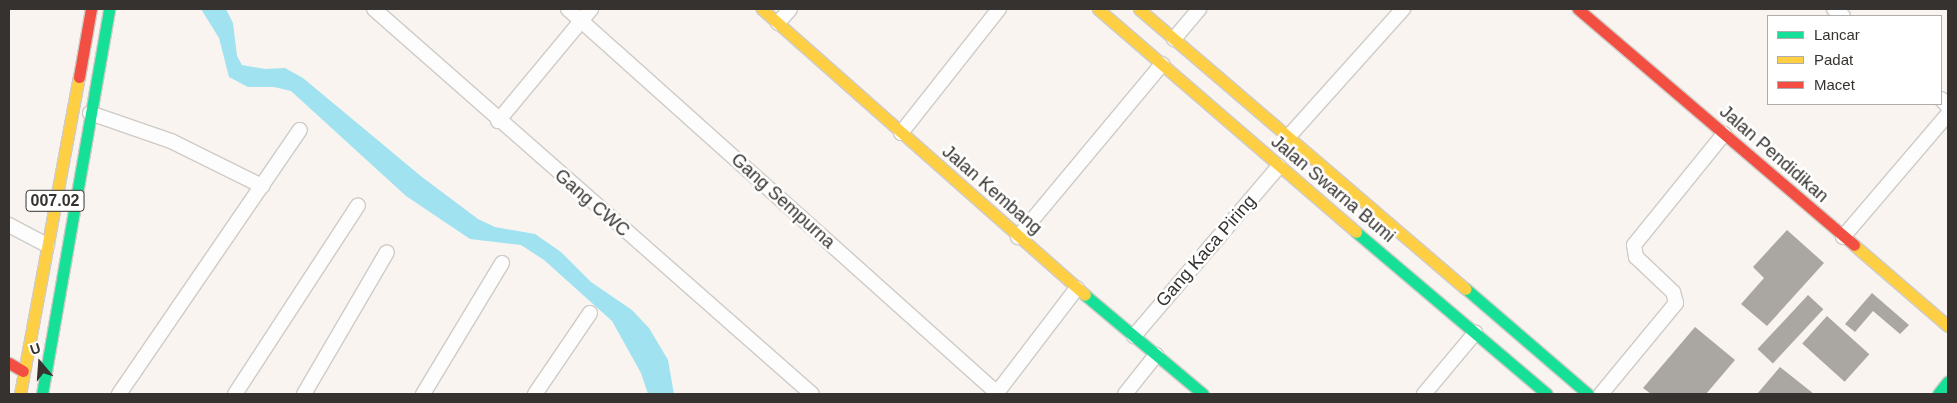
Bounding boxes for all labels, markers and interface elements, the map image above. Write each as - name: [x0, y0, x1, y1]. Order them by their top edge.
- legend: [1767, 15, 1942, 105]
- text: Lancar: [1814, 26, 1860, 43]
- text: Padat: [1814, 51, 1853, 68]
- text: Macet: [1814, 76, 1855, 93]
- street label: Jalan Pendidikan: [1715, 101, 1833, 207]
- street label: Jalan Swarna Bumi: [1267, 131, 1399, 247]
- street label: Jalan Kembang: [938, 141, 1046, 239]
- street label: Gang Sempurna: [727, 149, 839, 253]
- street label: Gang CWC: [550, 165, 634, 241]
- road number: 007.02: [25, 188, 85, 215]
- street label: Gang Kaca Piring: [1152, 191, 1260, 311]
- north arrow: [15, 338, 65, 388]
- text: U: [28, 340, 43, 358]

